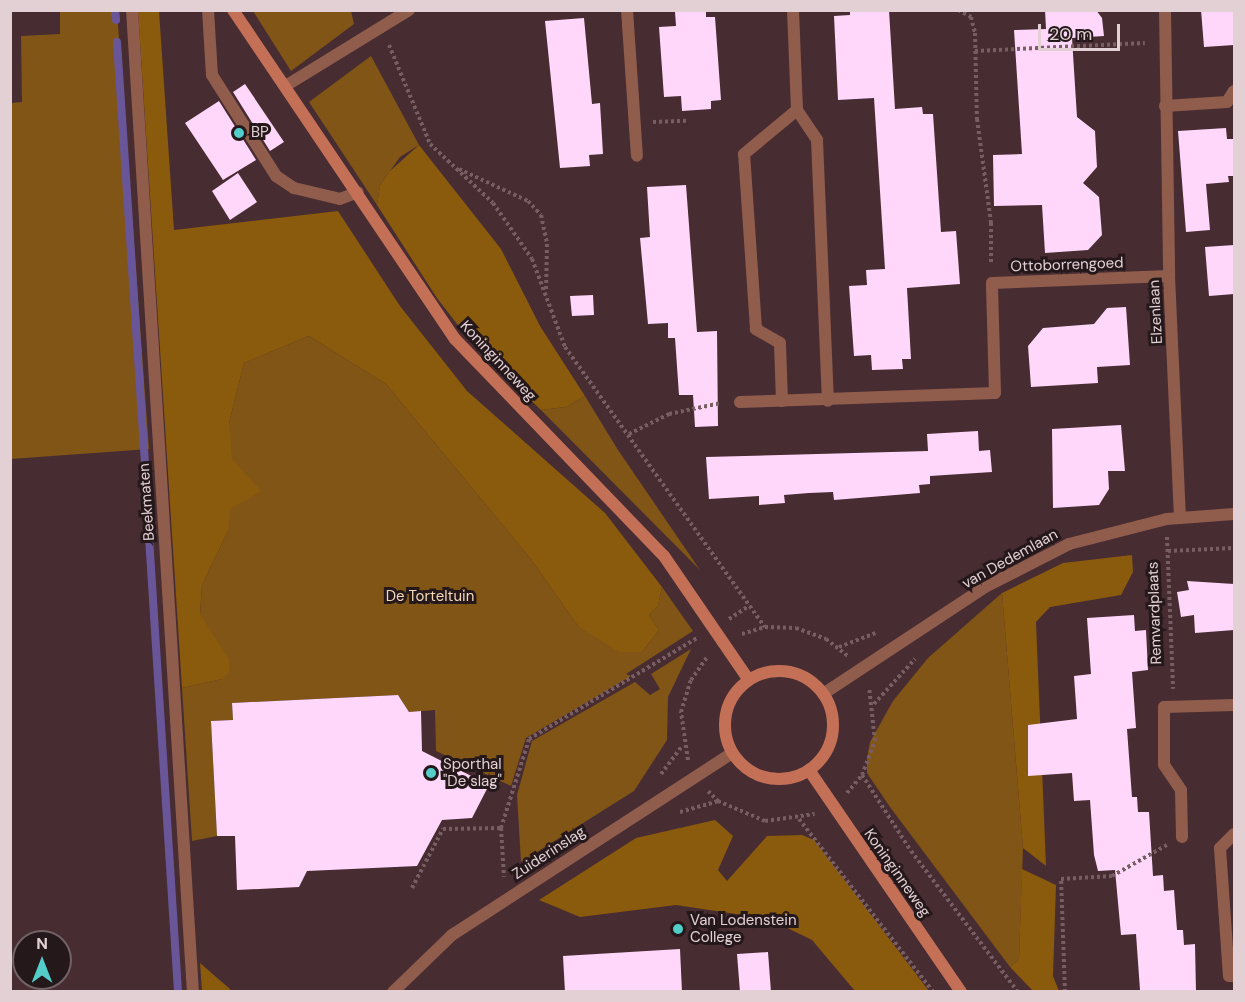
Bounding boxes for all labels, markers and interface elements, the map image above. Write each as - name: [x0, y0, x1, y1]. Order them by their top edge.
- scale bar: [1041, 12, 1124, 50]
- text: 20 m: [1049, 22, 1092, 46]
- place label: BP: [251, 124, 269, 142]
- marker: BP: [232, 126, 246, 140]
- street label: Ottoborrengoed: [1010, 254, 1124, 276]
- street label: Elzenlaan: [1145, 280, 1167, 344]
- street label: Koninginneweg: [456, 317, 540, 405]
- street label: Beekmaten: [135, 463, 159, 541]
- street label: van Dedemlaan: [959, 525, 1061, 593]
- street label: Remvardplaats: [1144, 561, 1166, 665]
- park label: De Torteltuin: [386, 588, 474, 606]
- place label: Sporthal "De slag": [443, 755, 502, 790]
- marker: Sporthal "De slag": [424, 766, 438, 780]
- street label: Zuiderinslag: [509, 823, 589, 883]
- street label: Koninginneweg: [860, 825, 934, 921]
- place label: Van Lodenstein College: [690, 911, 797, 946]
- marker: Van Lodenstein College: [671, 922, 685, 936]
- north arrow: [12, 930, 72, 990]
- text: N: [36, 933, 48, 954]

